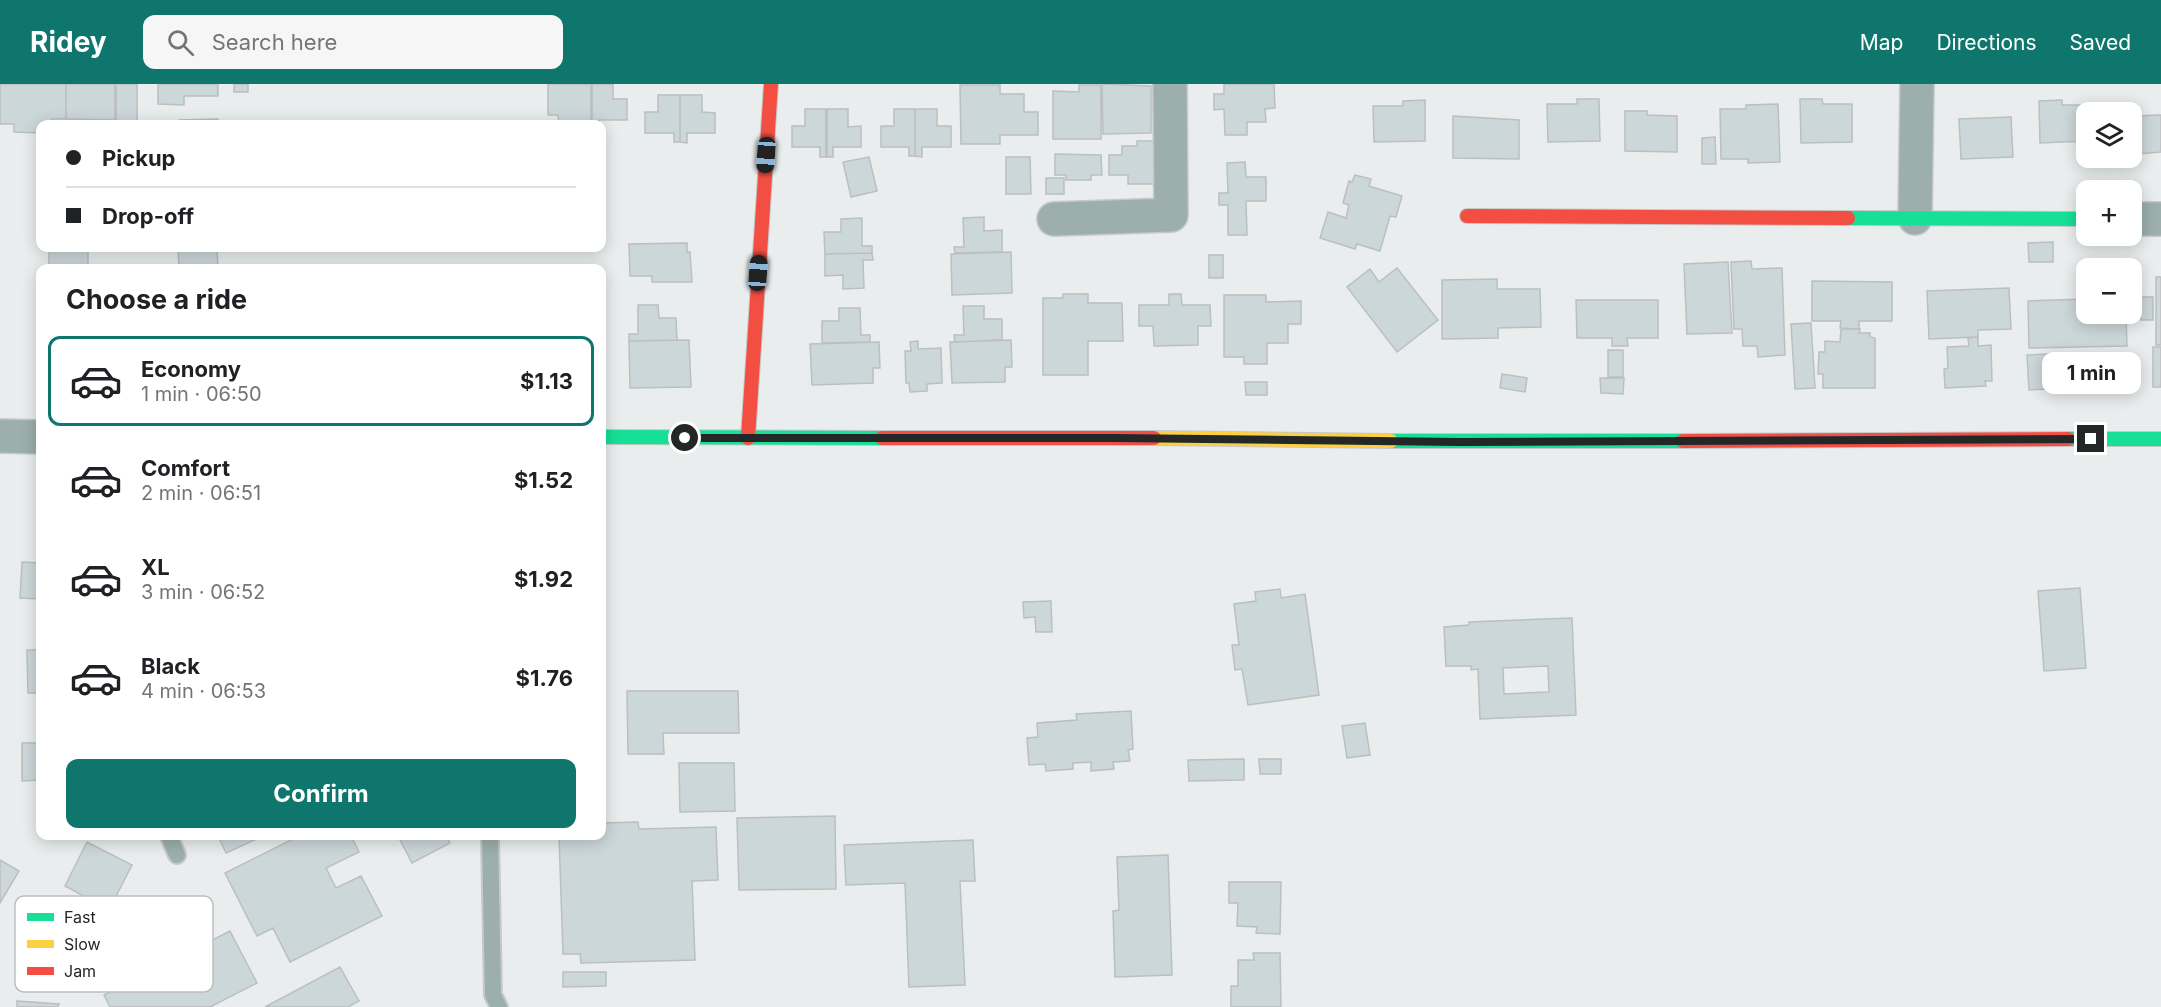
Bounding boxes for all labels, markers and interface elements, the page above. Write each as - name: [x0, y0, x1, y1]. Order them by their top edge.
- search box: [143, 15, 563, 69]
- text: Ridey: [30, 25, 107, 59]
- icon: search: [164, 26, 197, 59]
- text: Search here: [212, 29, 337, 55]
- text: Map: [1860, 30, 1903, 55]
- text: Directions: [1936, 30, 2037, 55]
- text: Saved: [2070, 30, 2131, 55]
- map controls: [2076, 102, 2142, 324]
- button: layers: [2076, 102, 2142, 168]
- car: [756, 136, 776, 174]
- text: Pickup: [102, 145, 176, 171]
- button: +: [2076, 180, 2142, 246]
- text: Drop-off: [102, 203, 194, 229]
- car: [748, 254, 768, 292]
- button: −: [2076, 258, 2142, 324]
- text: Choose a ride: [66, 283, 247, 316]
- callout: 1 min: [2042, 352, 2140, 394]
- icon: car: [69, 354, 123, 408]
- text: Economy: [141, 356, 241, 382]
- text: 1 min: [2067, 361, 2116, 385]
- text: $1.13: [520, 368, 573, 394]
- text: 1 min · 06:50: [141, 382, 262, 406]
- route start: [671, 424, 698, 451]
- route end: [2077, 425, 2104, 452]
- icon: car: [69, 453, 123, 507]
- text: Comfort: [141, 455, 230, 481]
- text: $1.52: [514, 467, 573, 493]
- text: 2 min · 06:51: [141, 481, 261, 505]
- icon: car: [69, 552, 123, 606]
- text: XL: [141, 554, 170, 580]
- text: $1.92: [514, 566, 573, 592]
- text: 3 min · 06:52: [141, 580, 265, 604]
- icon: car: [69, 651, 123, 705]
- text: Black: [141, 653, 200, 679]
- text: $1.76: [516, 665, 573, 691]
- text: 4 min · 06:53: [141, 679, 266, 703]
- button: Confirm: [66, 759, 576, 828]
- legend: [15, 896, 213, 992]
- text: Fast: [64, 907, 96, 927]
- text: Slow: [64, 934, 101, 954]
- text: Jam: [64, 961, 96, 981]

